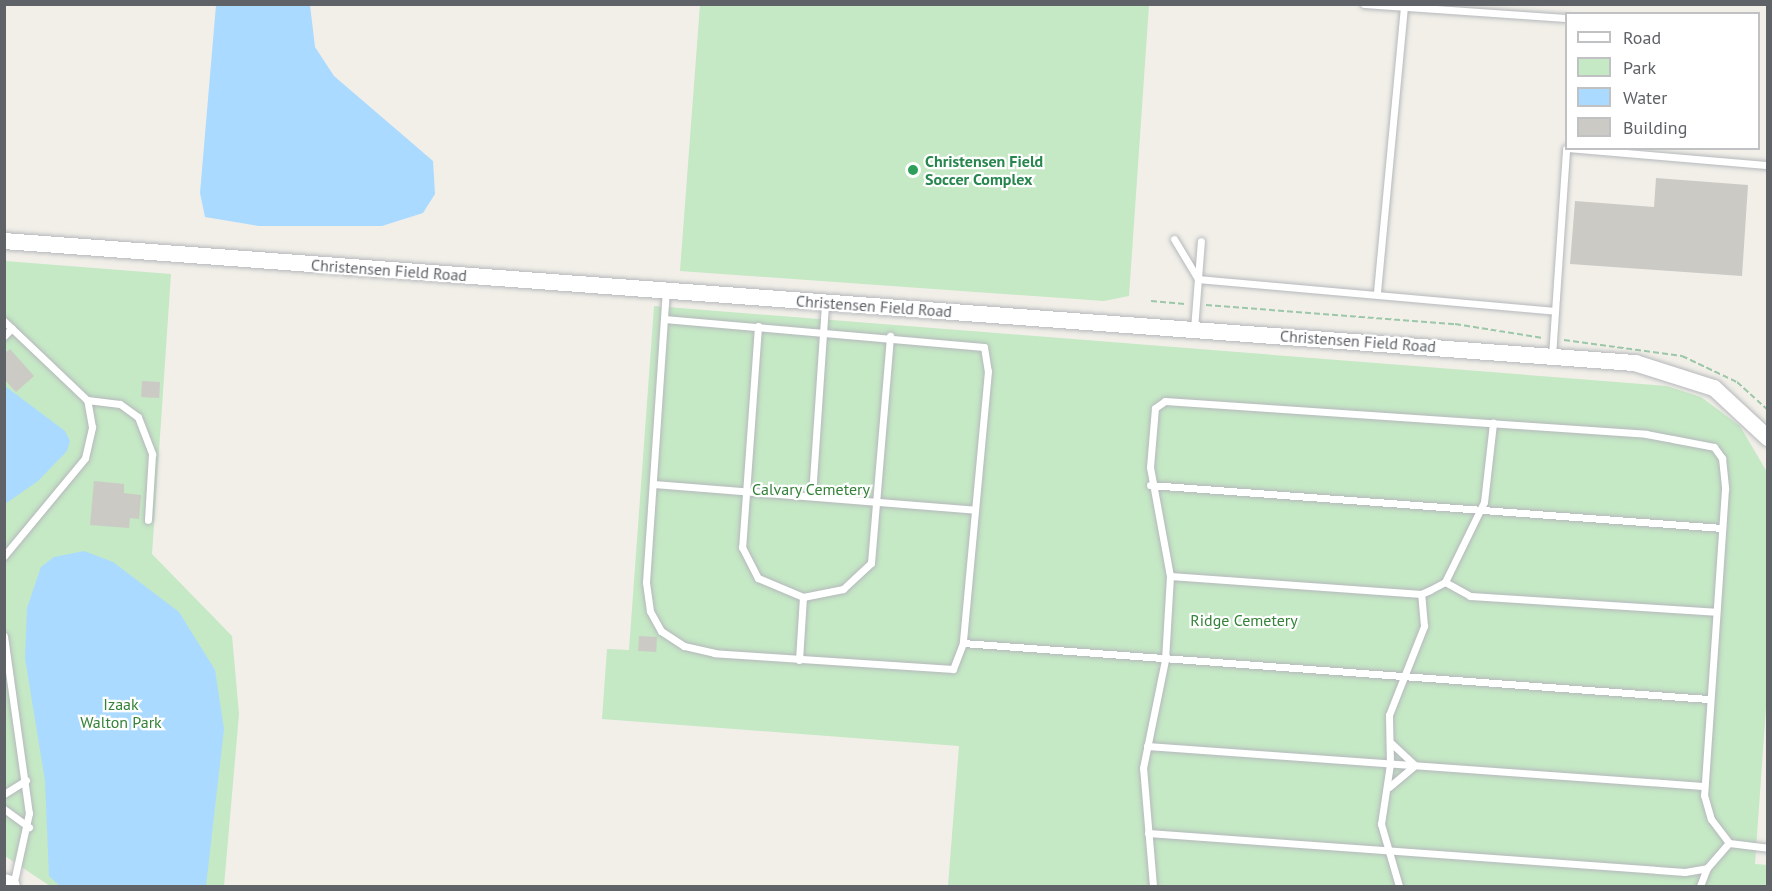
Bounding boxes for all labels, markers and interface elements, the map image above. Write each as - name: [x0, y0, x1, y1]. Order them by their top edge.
- legend: [1565, 12, 1760, 150]
- text: Road: [1623, 26, 1661, 49]
- text: Park: [1623, 56, 1656, 79]
- text: Water: [1623, 86, 1667, 109]
- text: Building: [1623, 116, 1687, 139]
- place label: Christensen Field Soccer Complex: [925, 151, 1043, 189]
- marker: Christensen Field Soccer Complex: [906, 163, 920, 177]
- street label: Christensen Field Road: [310, 255, 468, 285]
- street label: Christensen Field Road: [795, 291, 953, 321]
- street label: Christensen Field Road: [1279, 326, 1437, 356]
- park label: Calvary Cemetery: [752, 479, 870, 499]
- park label: Ridge Cemetery: [1190, 610, 1298, 630]
- park label: Izaak Walton Park: [80, 694, 162, 732]

